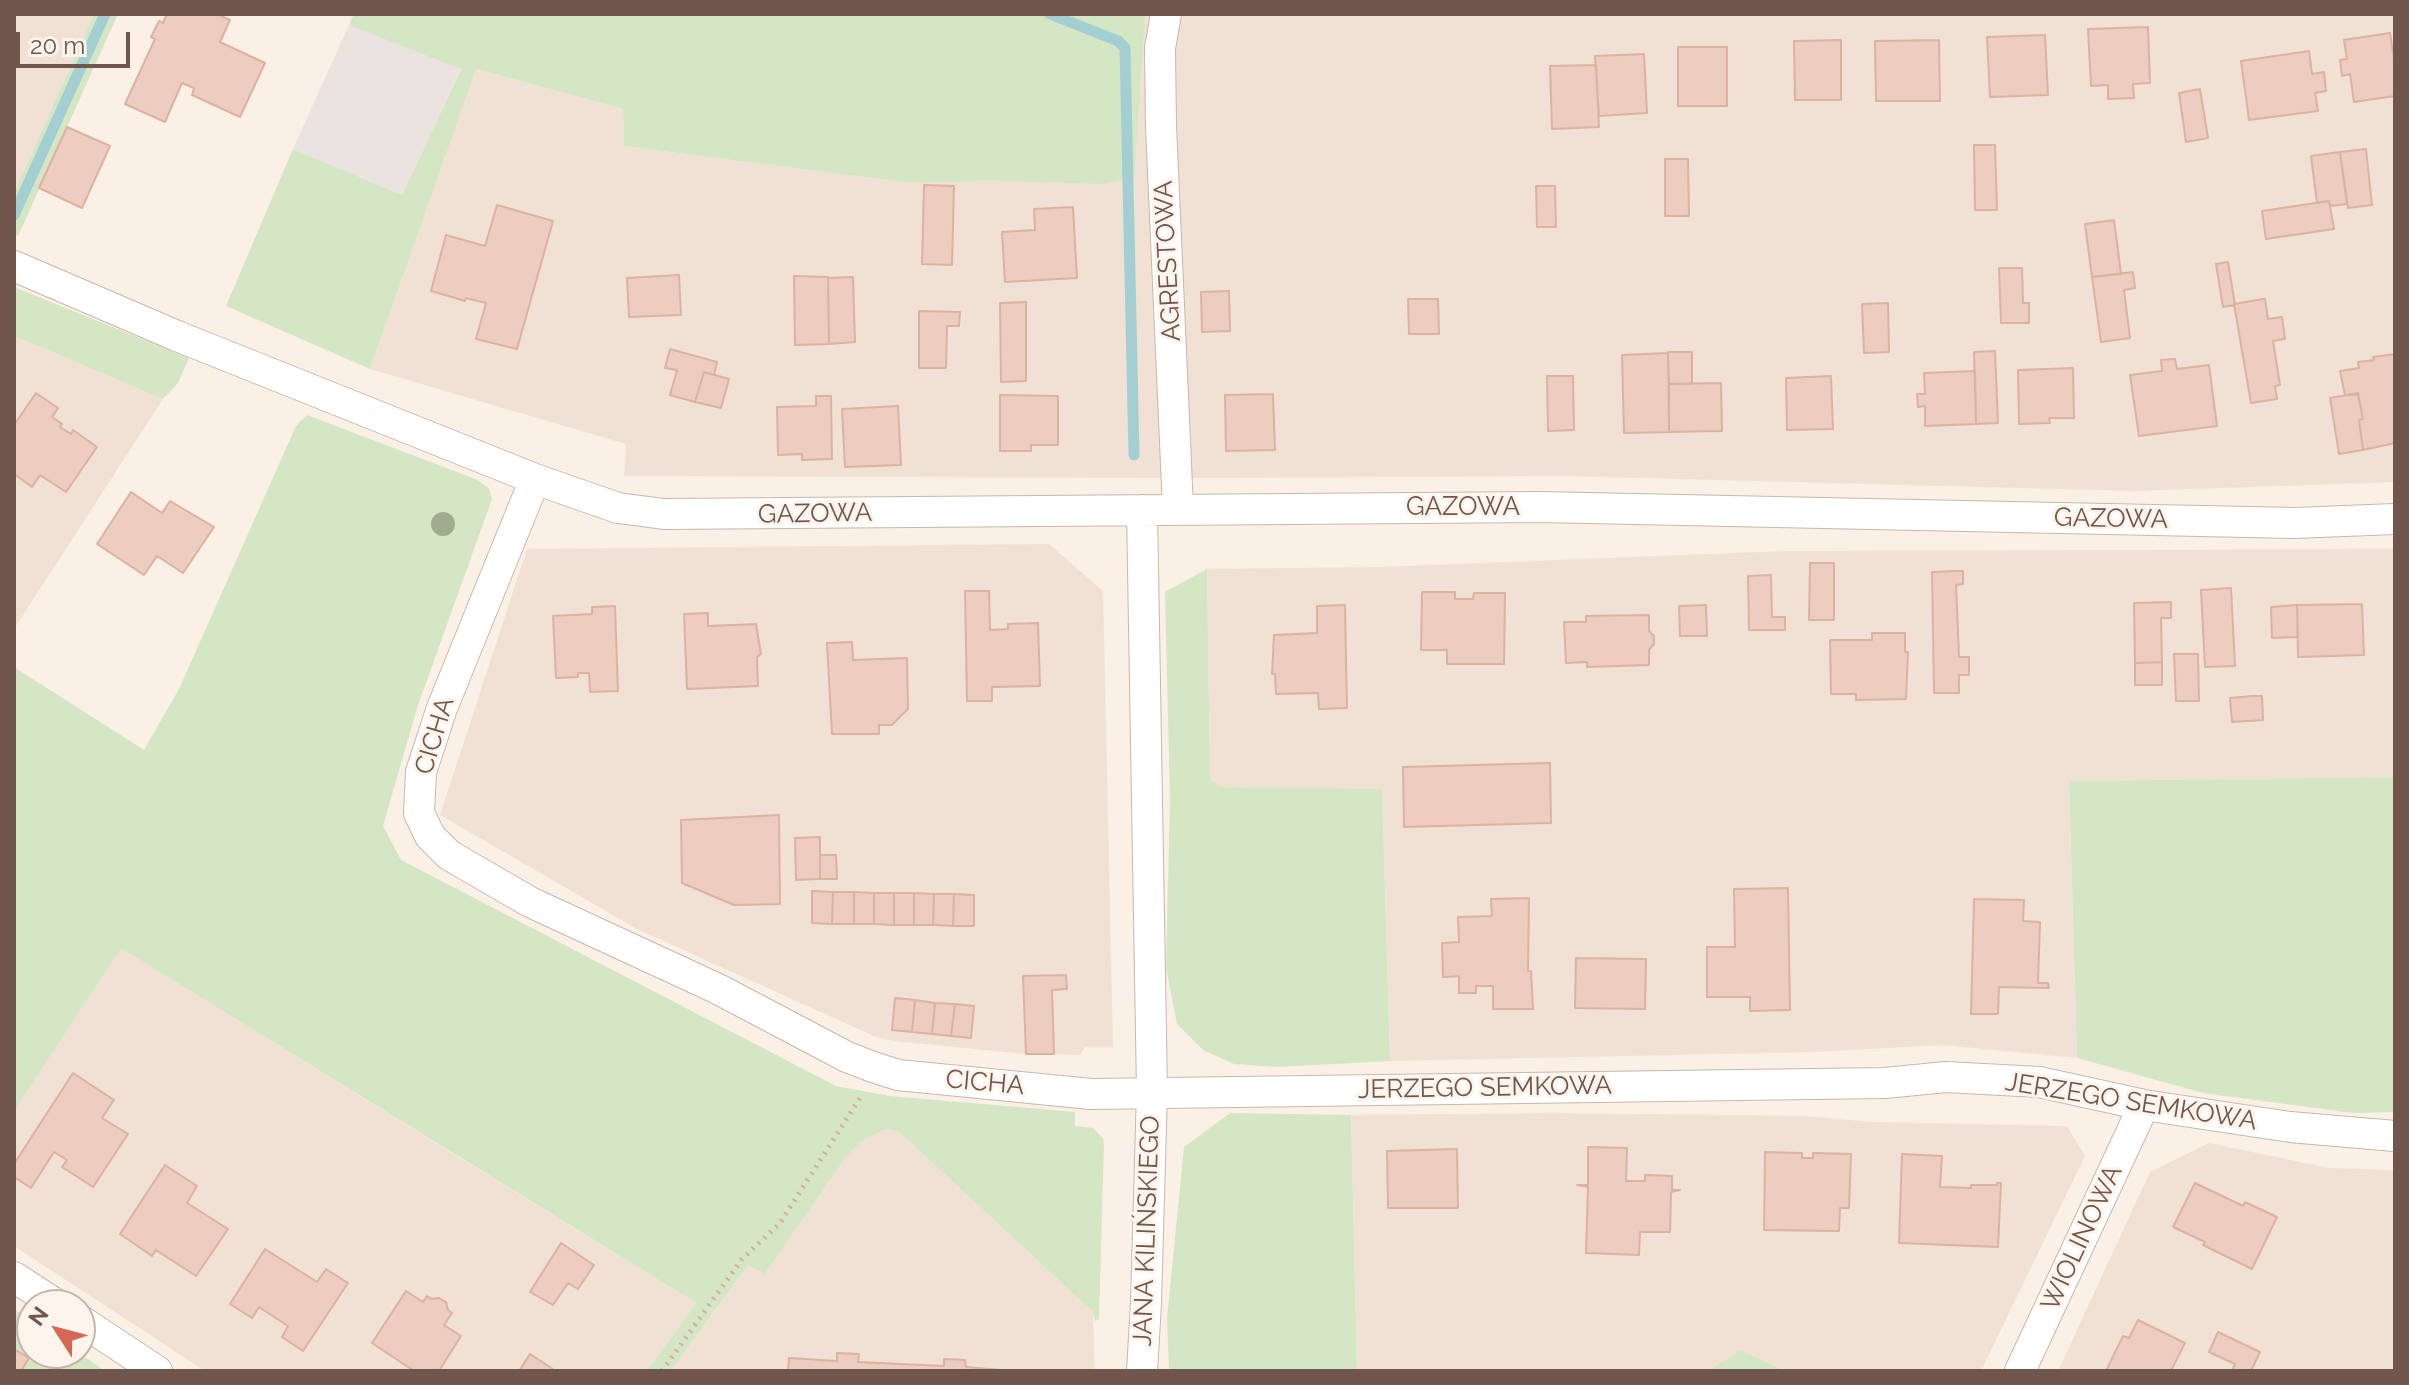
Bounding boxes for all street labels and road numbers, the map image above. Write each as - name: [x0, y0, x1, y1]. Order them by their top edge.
- street label: AGRESTOWA: [1148, 180, 1188, 342]
- street label: GAZOWA: [1406, 491, 1520, 523]
- street label: GAZOWA: [758, 497, 872, 531]
- street label: GAZOWA: [2054, 502, 2168, 536]
- street label: CICHA: [409, 694, 461, 778]
- street label: CICHA: [944, 1064, 1026, 1102]
- street label: JERZEGO SEMKOWA: [2003, 1067, 2259, 1137]
- street label: JERZEGO SEMKOWA: [1358, 1070, 1612, 1106]
- street label: JANA KILIŃSKIEGO: [1127, 1115, 1167, 1347]
- street label: WIOLINOWA: [2035, 1160, 2129, 1316]

